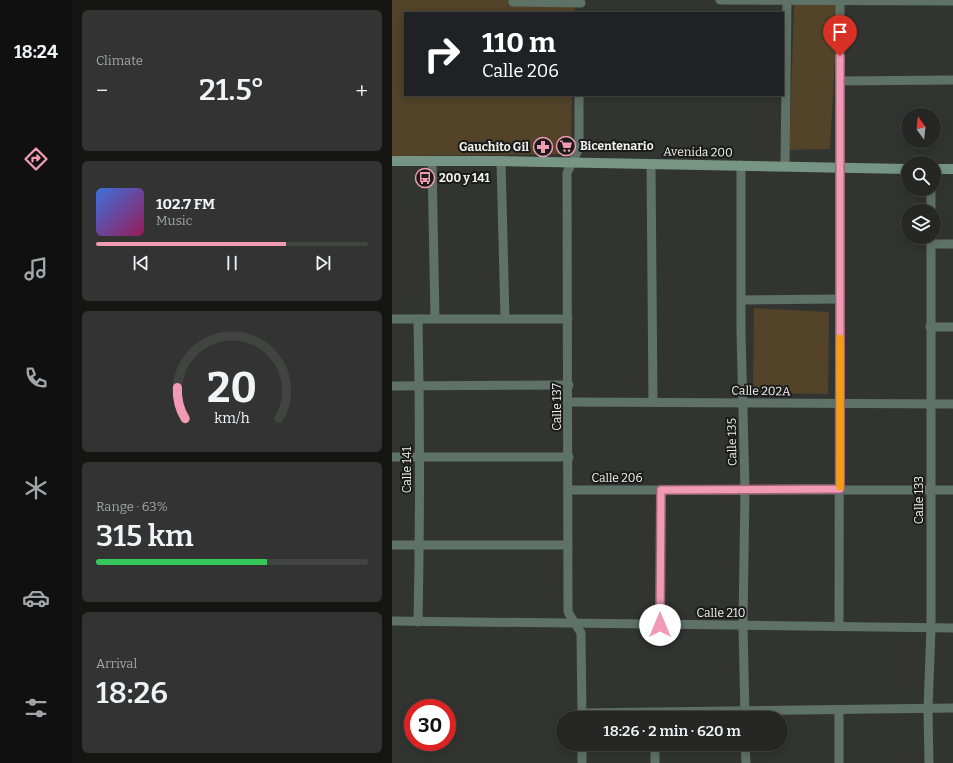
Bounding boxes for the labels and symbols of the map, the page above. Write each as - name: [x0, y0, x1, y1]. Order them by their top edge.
- pin: [823, 15, 857, 56]
- north arrow: [901, 108, 941, 148]
- supermarket icon: Bicentenario: [555, 135, 577, 157]
- pharmacy icon: Gauchito Gil: [532, 136, 554, 158]
- place label: Bicentenario: [580, 139, 654, 153]
- place label: Gauchito Gil: [459, 140, 529, 154]
- street label: Avenida 200: [663, 144, 733, 160]
- bus stop icon: 200 y 141: [414, 167, 436, 189]
- place label: 200 y 141: [439, 171, 490, 185]
- street label: Calle 137: [550, 383, 564, 431]
- street label: Calle 202A: [731, 383, 791, 399]
- street label: Calle 135: [725, 418, 739, 466]
- street label: Calle 141: [400, 447, 414, 493]
- street label: Calle 206: [591, 471, 643, 485]
- street label: Calle 133: [912, 476, 926, 524]
- position arrow: [639, 604, 681, 646]
- street label: Calle 210: [696, 606, 746, 620]
- speed limit sign: 30: [404, 699, 456, 751]

